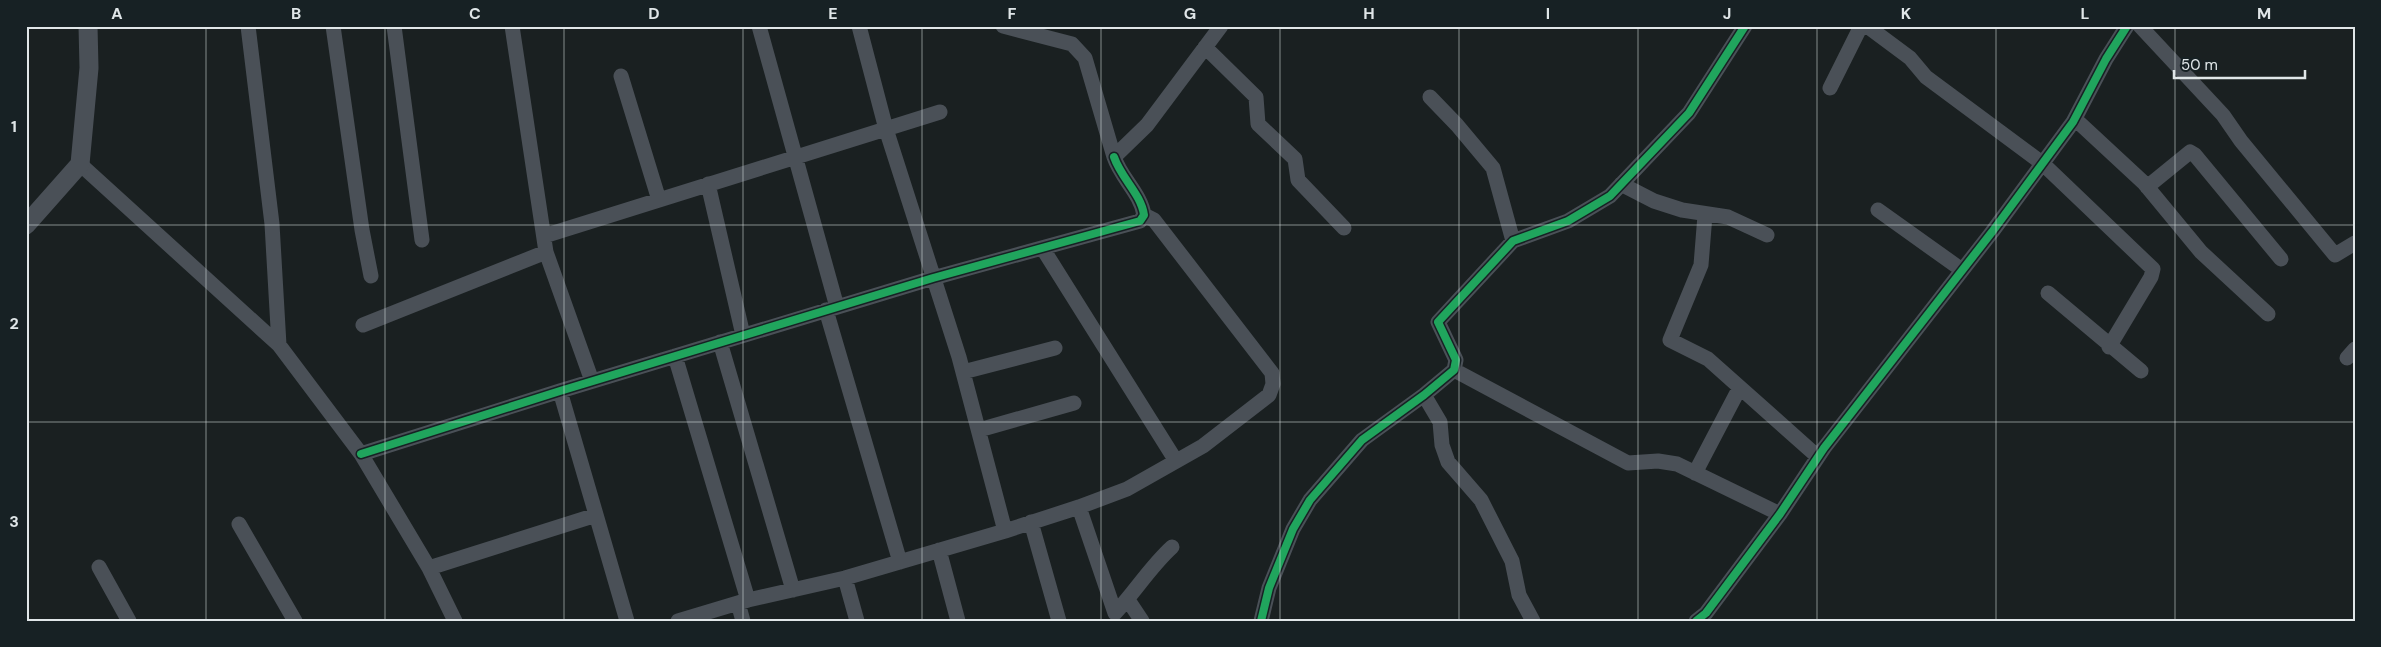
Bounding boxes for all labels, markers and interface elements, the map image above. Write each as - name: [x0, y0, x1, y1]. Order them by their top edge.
- text: A: [111, 3, 123, 24]
- text: B: [291, 3, 301, 24]
- text: C: [469, 3, 481, 24]
- text: D: [648, 3, 660, 24]
- text: E: [828, 3, 838, 24]
- text: F: [1008, 3, 1017, 24]
- text: G: [1184, 3, 1196, 24]
- text: H: [1363, 3, 1375, 24]
- text: I: [1546, 3, 1550, 24]
- text: J: [1723, 3, 1731, 24]
- text: K: [1901, 3, 1912, 24]
- text: L: [2081, 3, 2090, 24]
- text: M: [2257, 3, 2271, 24]
- scale bar: [2174, 48, 2305, 80]
- text: 50 m: [2181, 55, 2218, 75]
- text: 1: [11, 116, 17, 137]
- text: 2: [9, 313, 19, 334]
- text: 3: [9, 511, 19, 532]

